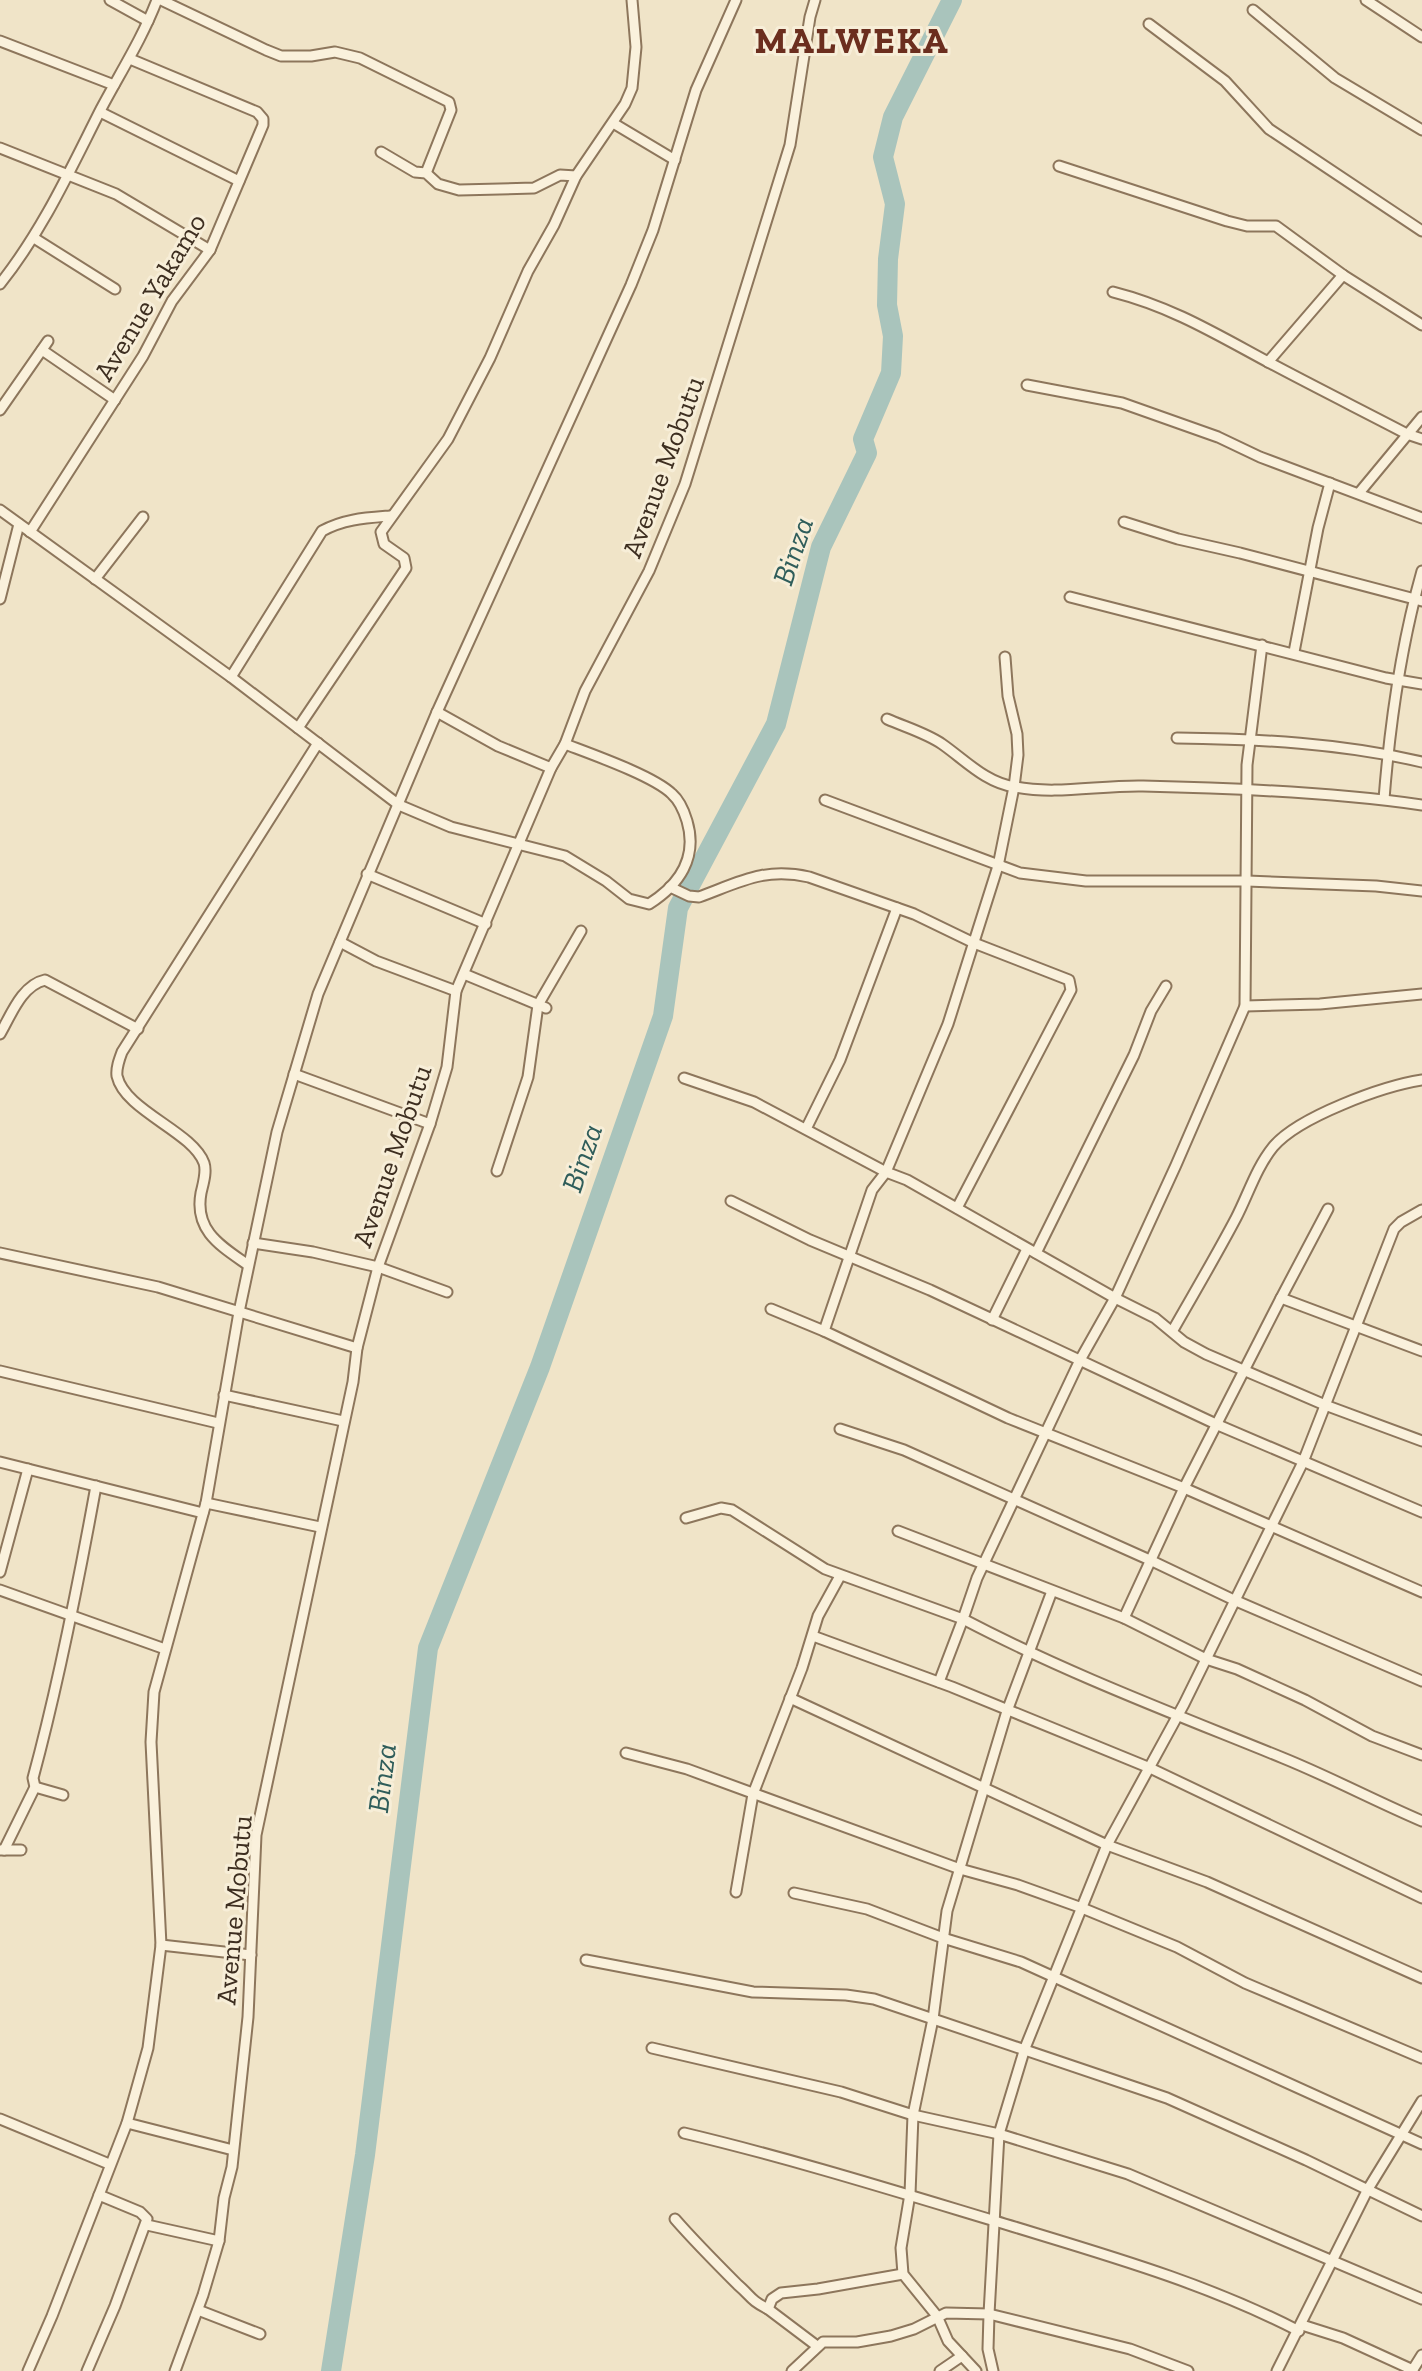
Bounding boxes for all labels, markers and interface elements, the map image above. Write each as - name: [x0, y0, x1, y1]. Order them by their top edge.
- district label: MALWEKA: [754, 19, 950, 62]
- street label: Avenue Yakamo: [87, 207, 213, 387]
- street label: Avenue Mobutu: [615, 372, 711, 562]
- water label: Binza: [765, 512, 821, 590]
- street label: Avenue Mobutu: [345, 1060, 439, 1251]
- water label: Binza: [554, 1119, 610, 1197]
- water label: Binza: [360, 1741, 404, 1815]
- street label: Avenue Mobutu: [209, 1814, 259, 2006]

